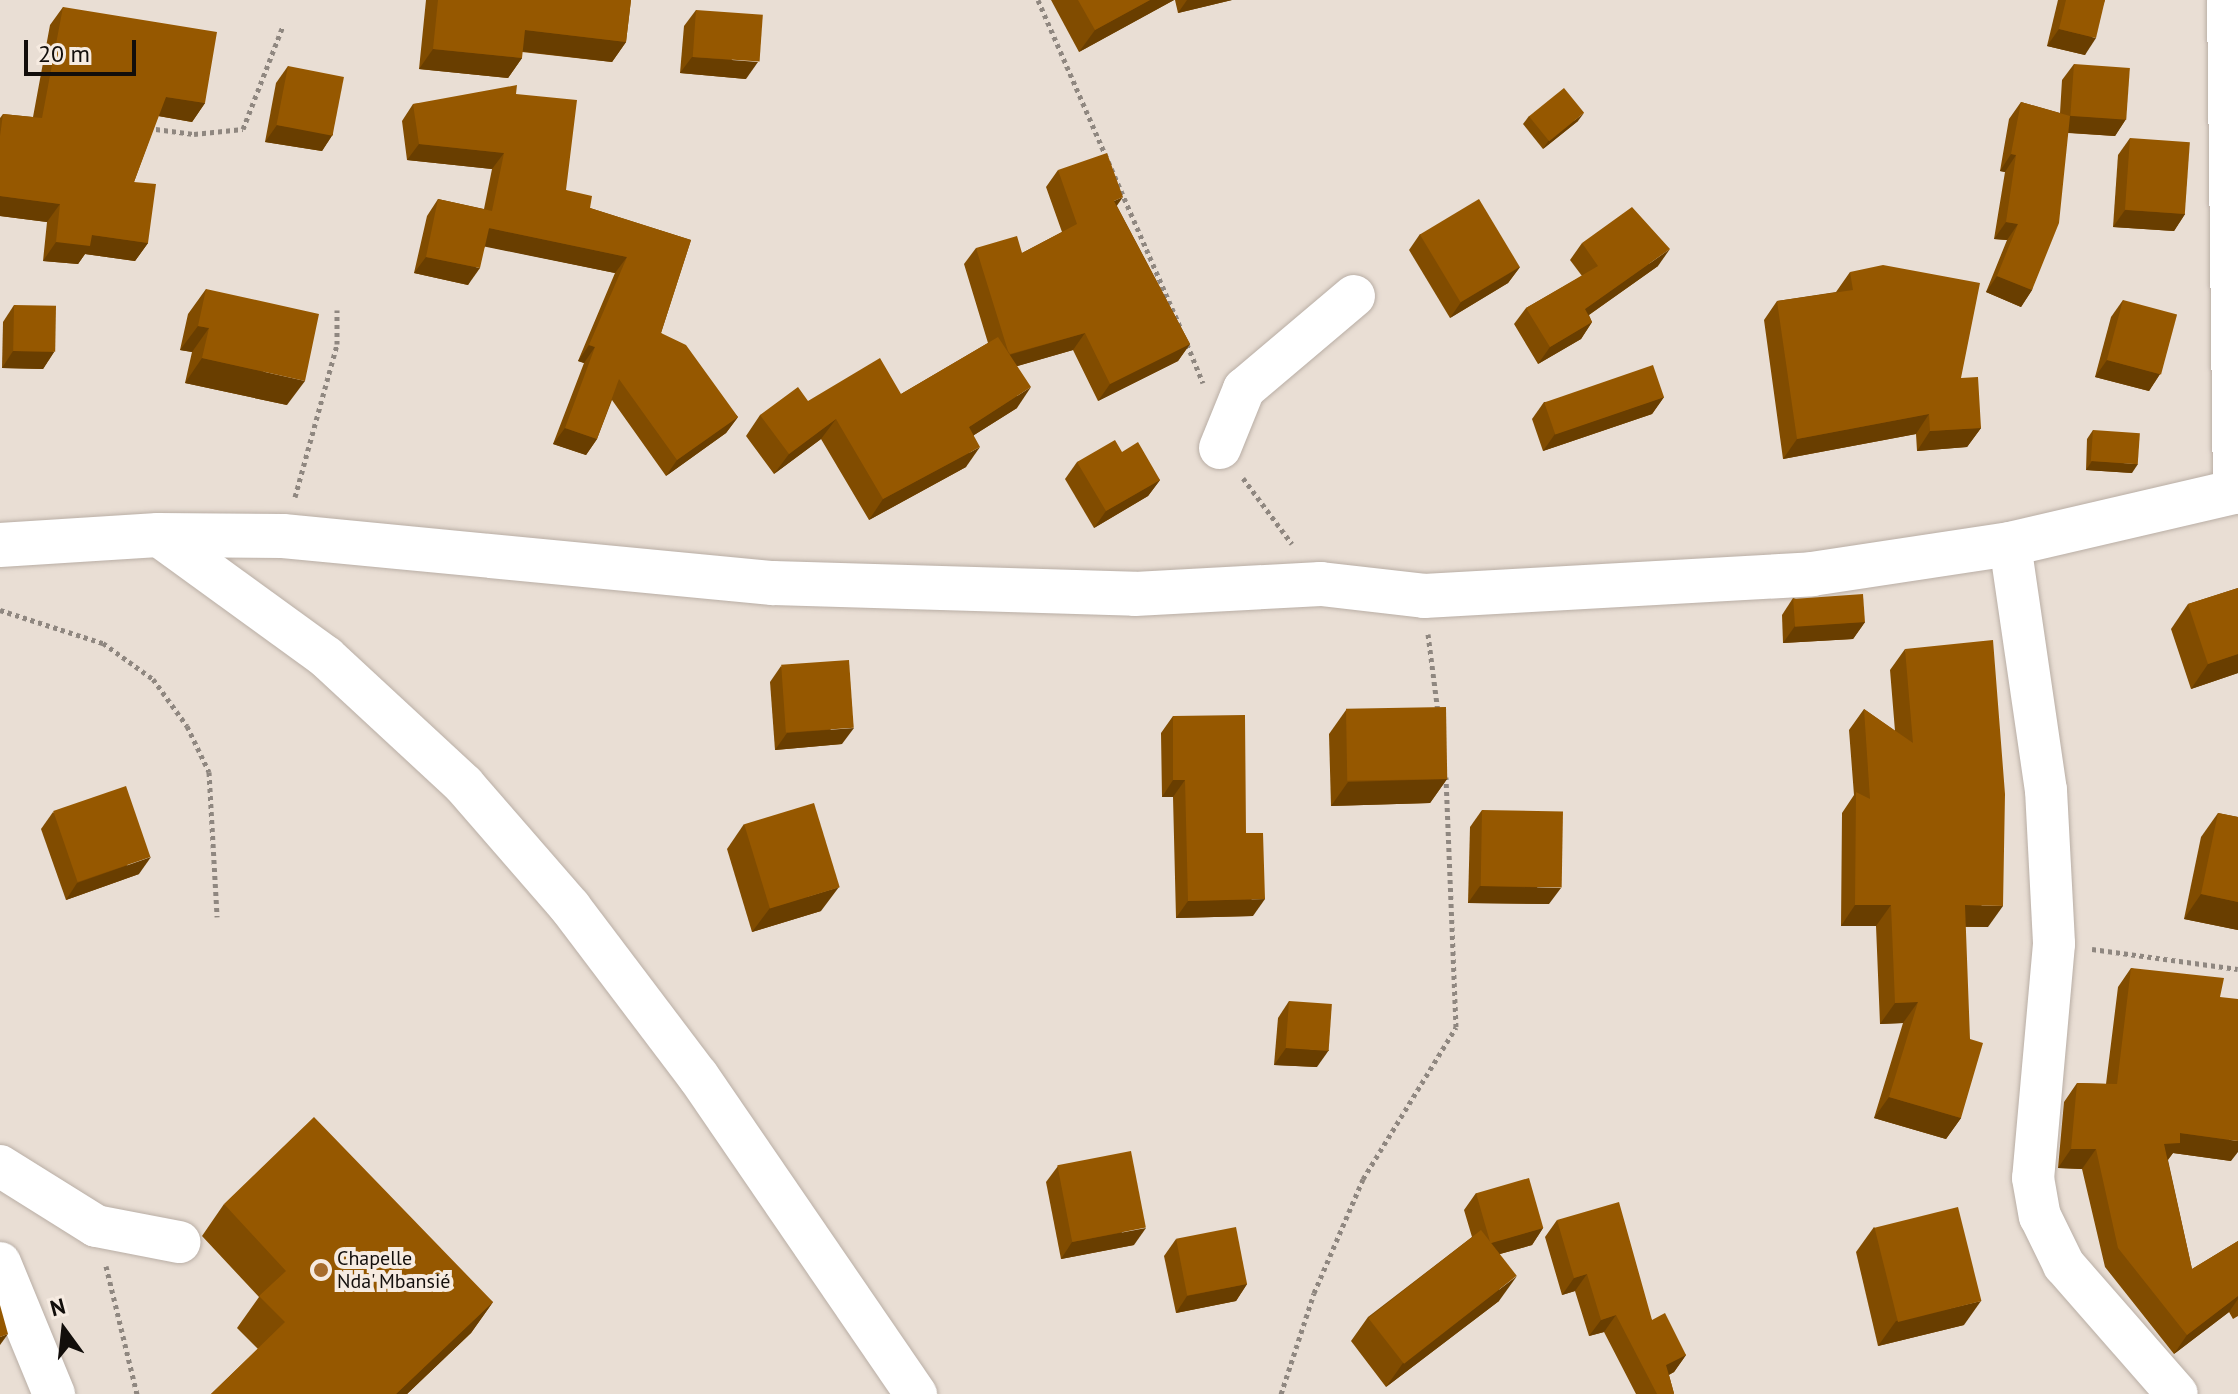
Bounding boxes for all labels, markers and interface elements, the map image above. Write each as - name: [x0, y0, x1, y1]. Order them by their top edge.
- scale bar: [28, 24, 140, 74]
- text: 20 m: [38, 38, 90, 69]
- place label: Chapelle Nda' Mbansié: [337, 1246, 452, 1293]
- marker: Chapelle Nda' Mbansié: [312, 1261, 330, 1279]
- north arrow: [24, 1290, 104, 1370]
- text: N: [47, 1291, 68, 1322]

